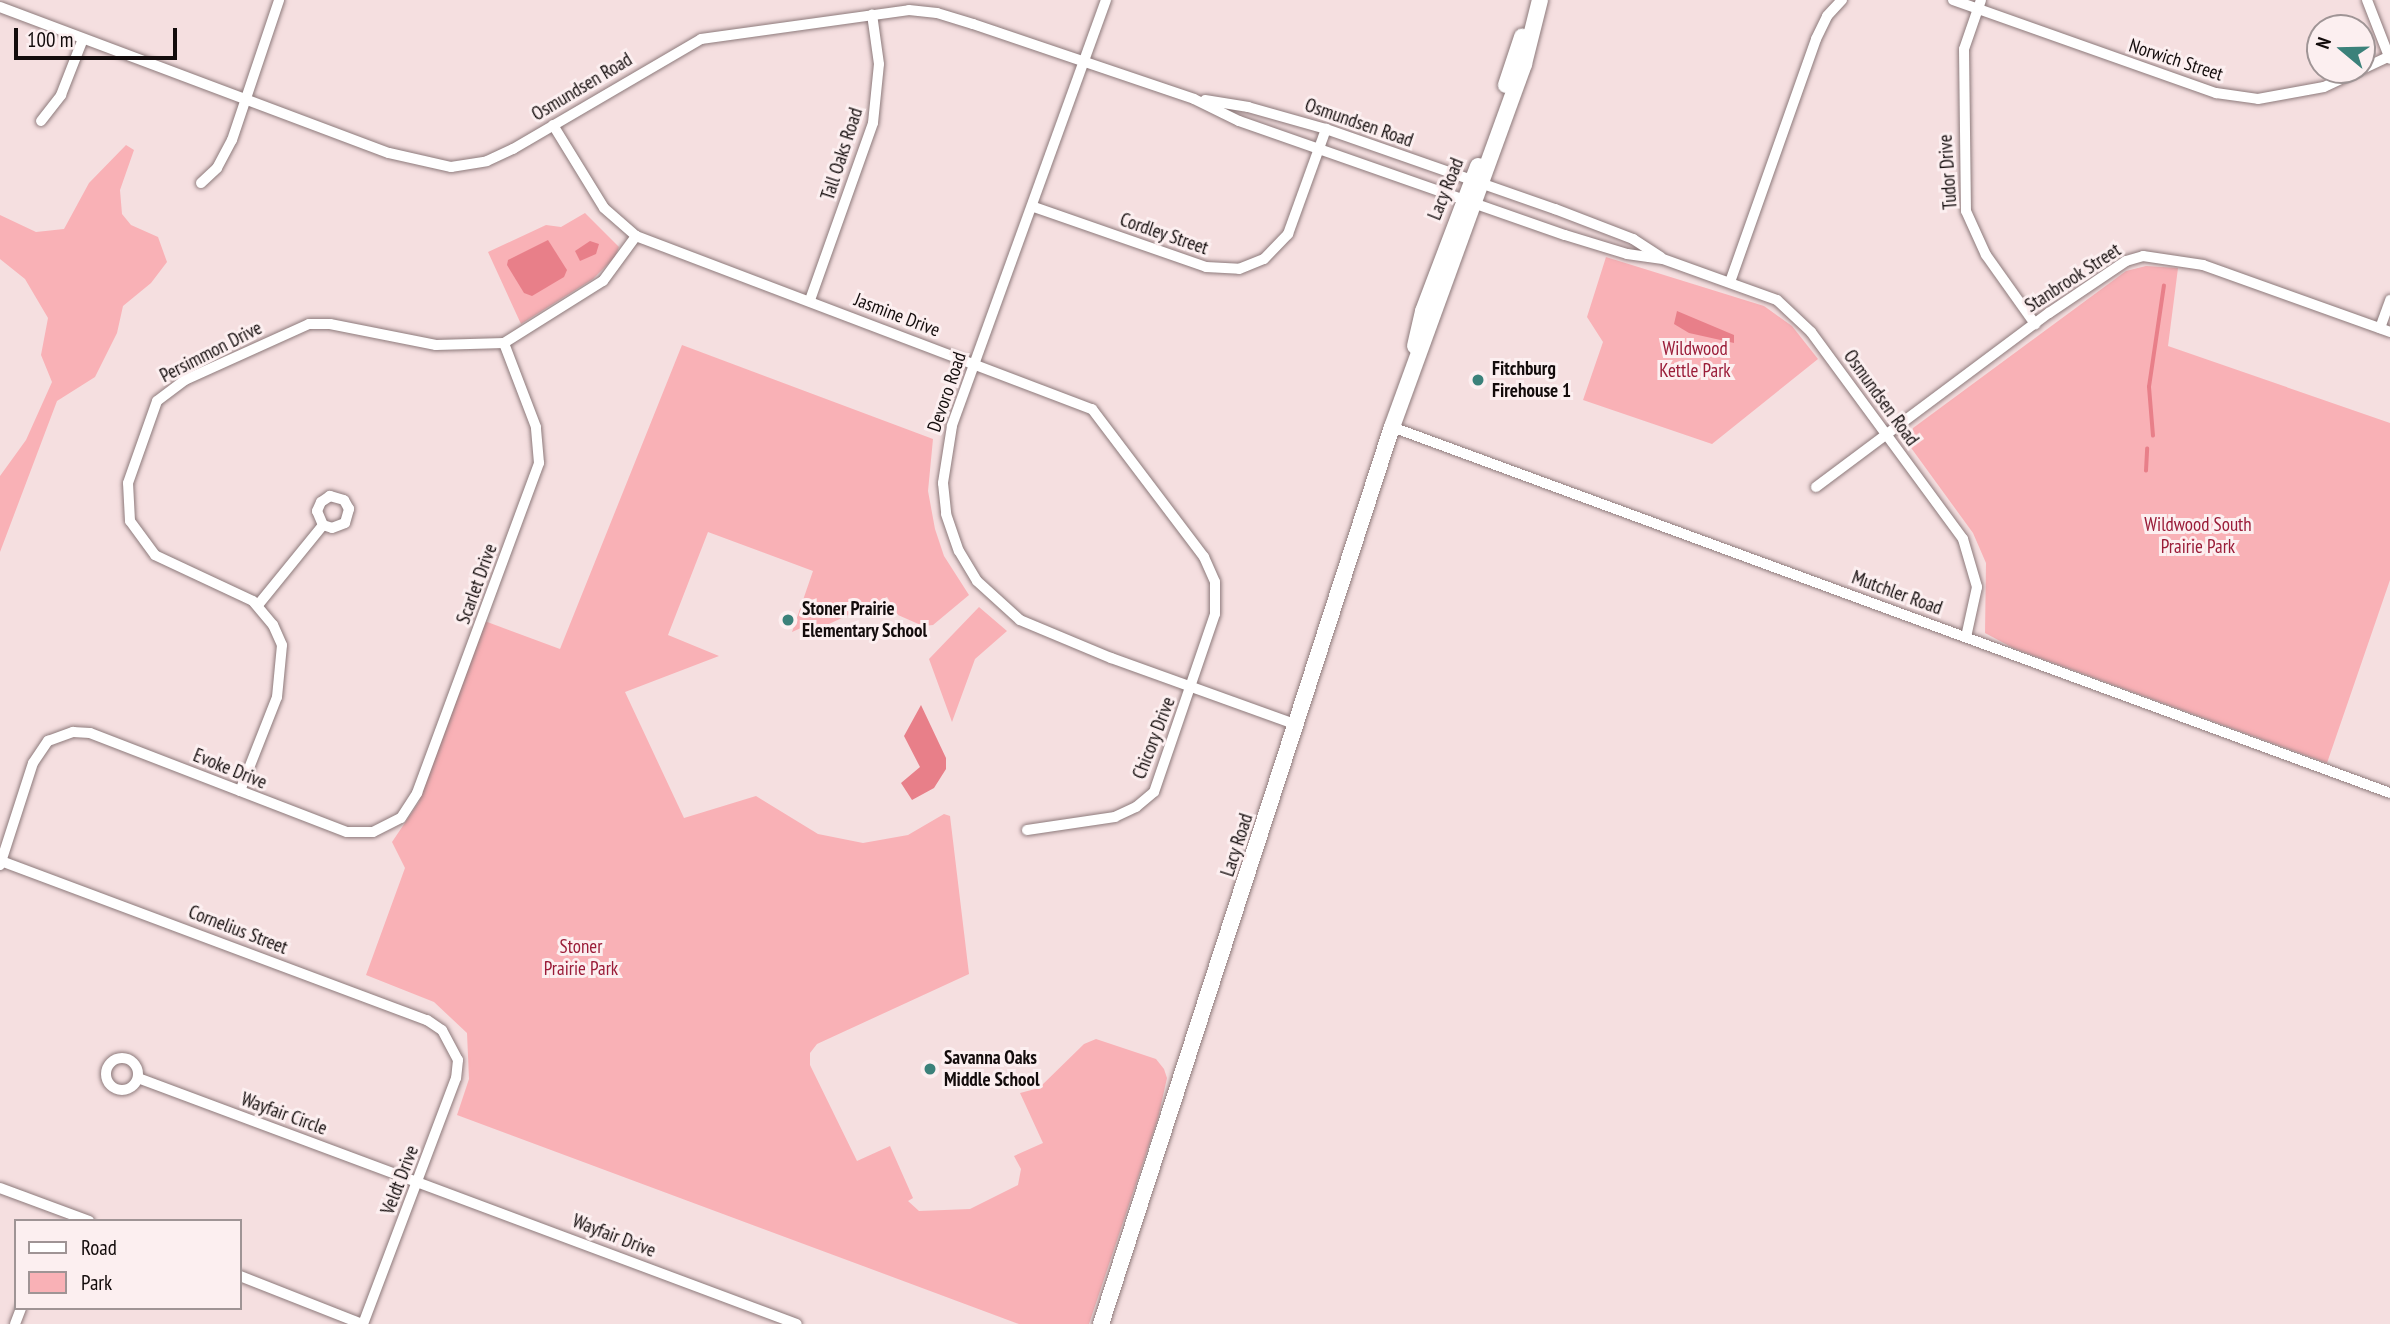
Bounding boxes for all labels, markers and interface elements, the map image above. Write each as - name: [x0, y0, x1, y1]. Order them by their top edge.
- scale bar: [18, 14, 180, 58]
- north arrow: [2306, 14, 2376, 84]
- text: 100 m: [27, 26, 73, 53]
- street label: Norwich Street: [2126, 34, 2226, 86]
- text: N: [2310, 34, 2336, 52]
- street label: Osmundsen Road: [528, 48, 636, 126]
- street label: Osmundsen Road: [1302, 94, 1416, 152]
- street label: Tall Oaks Road: [816, 105, 868, 203]
- street label: Tudor Drive: [1934, 134, 1962, 210]
- street label: Lacy Road: [1423, 154, 1469, 224]
- street label: Cordley Street: [1117, 208, 1211, 260]
- street label: Stanbrook Street: [2021, 239, 2125, 317]
- street label: Jasmine Drive: [851, 288, 943, 342]
- street label: Persimmon Drive: [156, 317, 266, 387]
- park label: Wildwood Kettle Park: [1659, 338, 1731, 382]
- street label: Osmundsen Road: [1839, 346, 1923, 450]
- street label: Devoro Road: [923, 349, 971, 435]
- place label: Fitchburg Firehouse 1: [1492, 358, 1571, 402]
- marker: Fitchburg Firehouse 1: [1470, 372, 1486, 388]
- park label: Wildwood South Prairie Park: [2144, 514, 2252, 558]
- street label: Scarlet Drive: [452, 541, 502, 627]
- street label: Mutchler Road: [1849, 566, 1945, 620]
- place label: Stoner Prairie Elementary School: [802, 598, 928, 642]
- marker: Stoner Prairie Elementary School: [780, 612, 796, 628]
- street label: Chicory Drive: [1128, 693, 1180, 783]
- street label: Evoke Drive: [190, 744, 270, 794]
- street label: Lacy Road: [1216, 810, 1258, 880]
- street label: Cornelius Street: [185, 901, 291, 959]
- park label: Stoner Prairie Park: [544, 936, 618, 980]
- place label: Savanna Oaks Middle School: [944, 1047, 1039, 1091]
- marker: Savanna Oaks Middle School: [922, 1061, 938, 1077]
- street label: Wayfair Circle: [238, 1088, 330, 1140]
- street label: Veldt Drive: [376, 1142, 424, 1218]
- street label: Wayfair Drive: [569, 1210, 659, 1262]
- legend: [14, 1219, 242, 1310]
- text: Road: [81, 1234, 117, 1261]
- text: Park: [81, 1269, 112, 1296]

